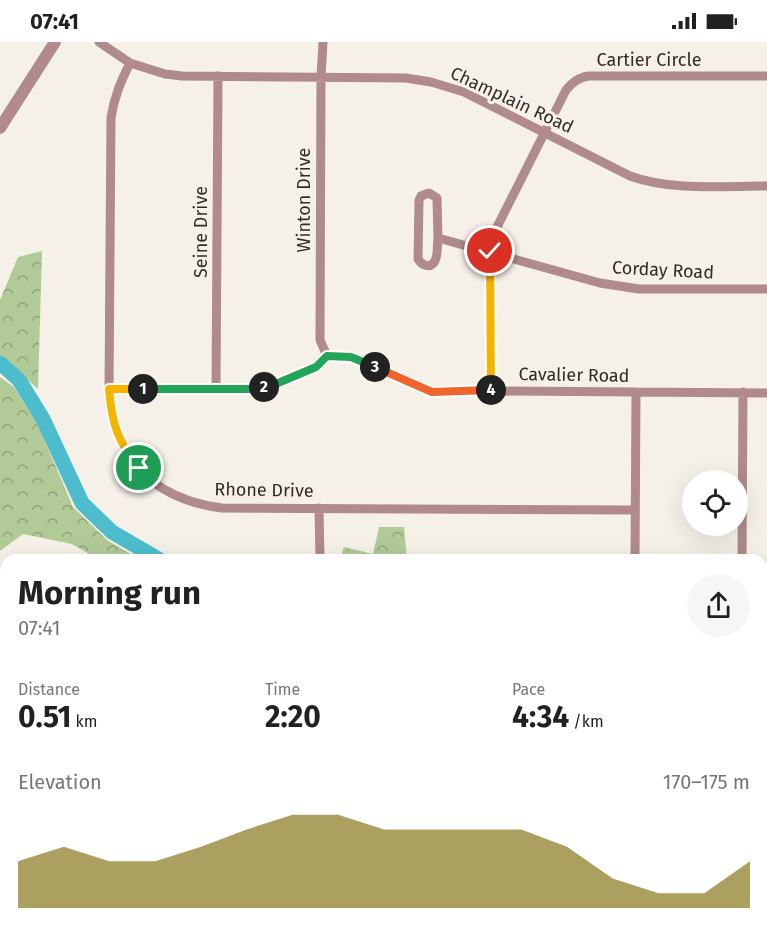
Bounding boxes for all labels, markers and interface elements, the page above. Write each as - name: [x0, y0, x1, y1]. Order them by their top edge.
- text: 07:41: [30, 8, 79, 35]
- street label: Cartier Circle: [597, 49, 701, 71]
- street label: Champlain Road: [447, 62, 577, 138]
- street label: Winton Drive: [293, 148, 315, 252]
- street label: Seine Drive: [190, 186, 212, 278]
- pin: [464, 225, 515, 276]
- icon: check: [473, 234, 506, 267]
- street label: Corday Road: [611, 256, 715, 284]
- pin: 3: [360, 352, 390, 382]
- text: 3: [371, 357, 379, 376]
- street label: Cavalier Road: [518, 363, 630, 387]
- pin: 2: [249, 372, 279, 402]
- pin: 1: [128, 374, 158, 404]
- pin: 4: [476, 375, 506, 405]
- text: 2: [260, 377, 268, 396]
- text: 1: [139, 379, 147, 398]
- text: 4: [486, 380, 496, 399]
- pin: [113, 442, 164, 493]
- icon: arrive: [122, 451, 155, 484]
- map controls: [682, 470, 748, 536]
- button: locate: [682, 470, 748, 536]
- street label: Rhone Drive: [214, 478, 314, 502]
- text: Morning run: [18, 573, 201, 613]
- button: share: [687, 574, 750, 637]
- text: 07:41: [18, 616, 60, 640]
- text: Distance: [18, 680, 80, 699]
- text: Time: [265, 680, 300, 699]
- text: Pace: [512, 680, 545, 699]
- text: 0.51: [18, 699, 71, 735]
- text: 2:20: [265, 699, 321, 735]
- text: 4:34: [512, 699, 569, 735]
- text: km: [71, 712, 98, 731]
- text: /km: [569, 712, 604, 731]
- text: Elevation: [18, 770, 102, 794]
- text: 170–175 m: [663, 770, 750, 794]

